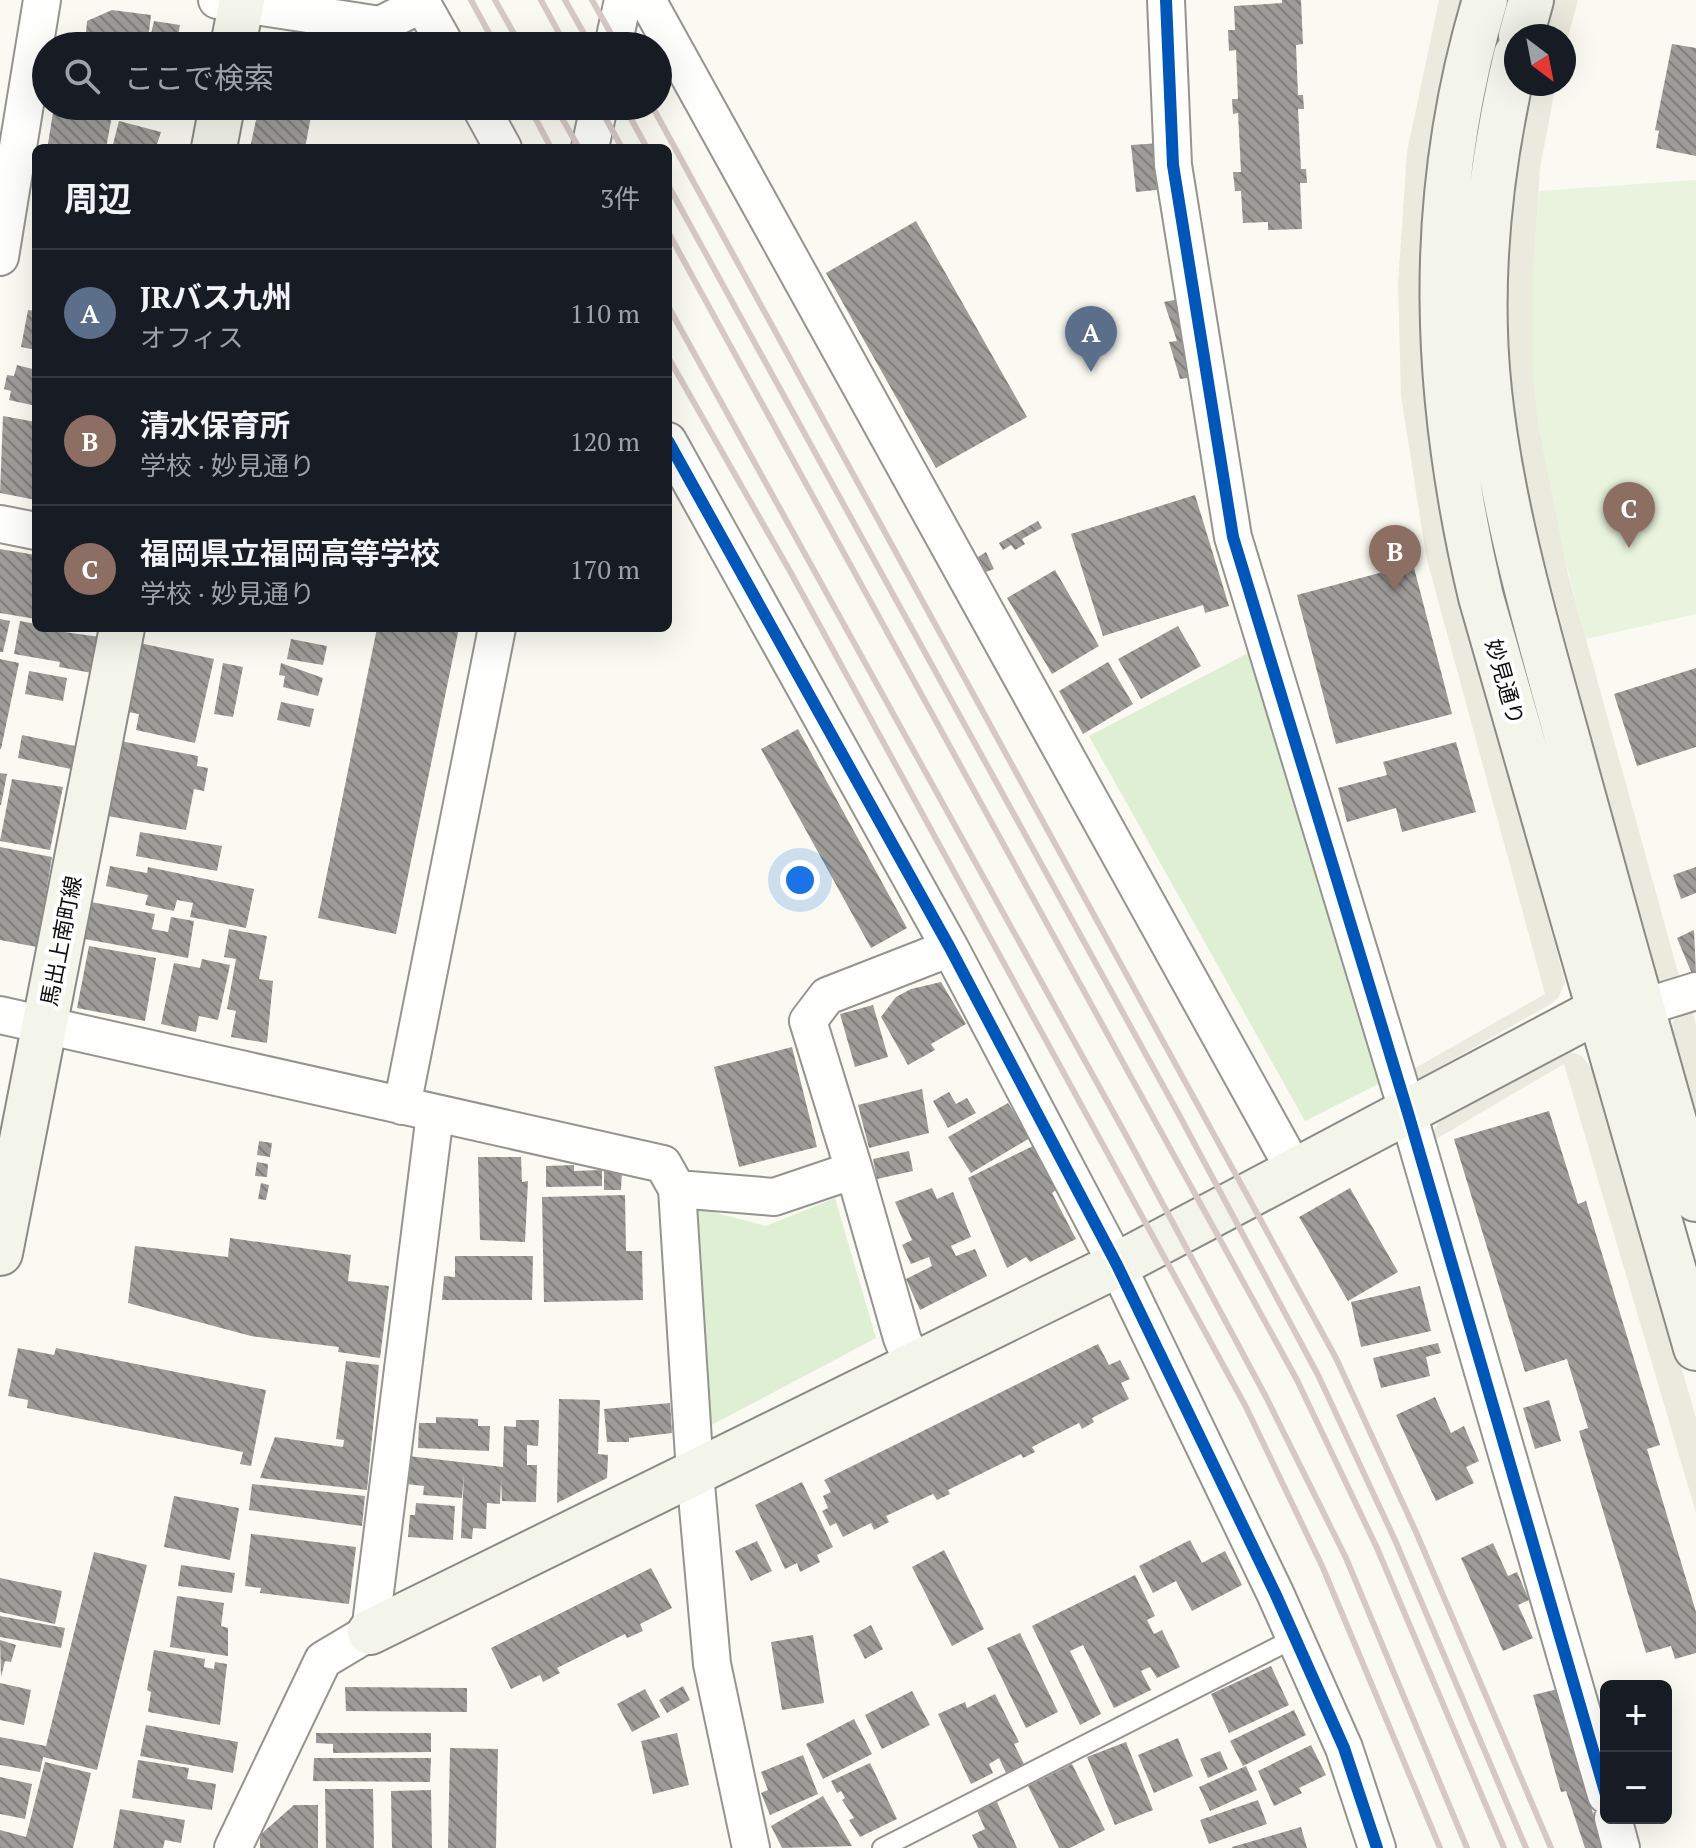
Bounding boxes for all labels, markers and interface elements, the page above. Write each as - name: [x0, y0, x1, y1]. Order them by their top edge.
- north arrow: [1504, 24, 1576, 96]
- search box: [32, 32, 672, 120]
- icon: search: [60, 54, 104, 98]
- text: ここで検索: [124, 58, 274, 98]
- text: 周辺: [64, 176, 132, 221]
- text: 3件: [600, 181, 640, 215]
- text: JRバス九州: [140, 277, 292, 317]
- text: A: [81, 296, 99, 330]
- text: 110 m: [570, 296, 640, 330]
- pin: A: [1065, 306, 1117, 372]
- text: オフィス: [140, 320, 243, 354]
- text: 清水保育所: [140, 405, 290, 445]
- text: B: [82, 424, 98, 458]
- text: 120 m: [570, 424, 640, 458]
- text: 学校 · 妙見通り: [140, 448, 315, 482]
- pin: C: [1603, 482, 1655, 548]
- pin: B: [1369, 525, 1421, 591]
- text: 福岡県立福岡高等学校: [140, 533, 440, 573]
- text: C: [82, 552, 98, 586]
- text: 170 m: [570, 552, 640, 586]
- text: 学校 · 妙見通り: [140, 576, 315, 610]
- street label: 妙見通り: [1479, 636, 1532, 728]
- your location: [780, 860, 820, 900]
- street label: 馬出上南町線: [34, 873, 87, 1008]
- map controls: [1600, 1680, 1672, 1824]
- button: +: [1600, 1680, 1672, 1752]
- button: −: [1600, 1752, 1672, 1824]

